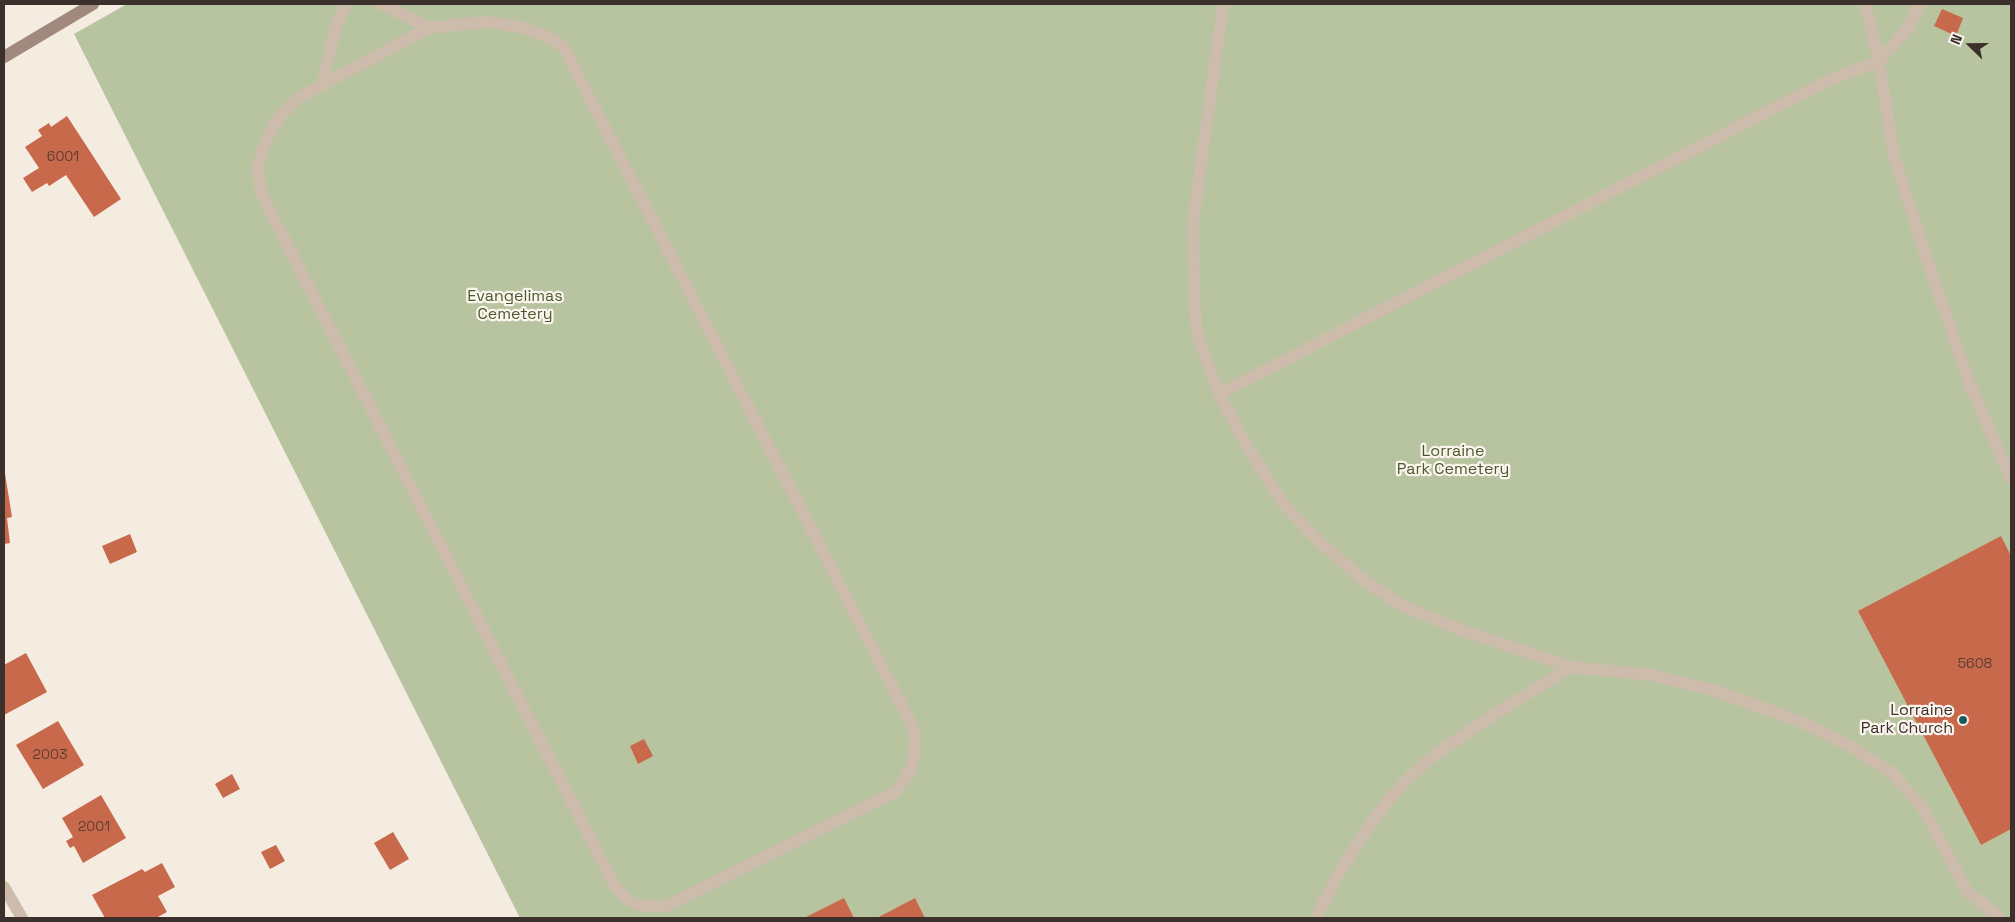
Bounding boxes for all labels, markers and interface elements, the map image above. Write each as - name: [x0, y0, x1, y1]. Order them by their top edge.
- north arrow: [1945, 20, 1995, 70]
- text: N: [1946, 32, 1966, 47]
- house number: 6001: [47, 149, 79, 165]
- park label: Evangelimas Cemetery: [467, 287, 563, 325]
- park label: Lorraine Park Cemetery: [1397, 442, 1509, 480]
- house number: 5608: [1958, 656, 1992, 672]
- place label: Lorraine Park Church: [1861, 701, 1953, 739]
- marker: Lorraine Park Church: [1957, 714, 1969, 726]
- house number: 2003: [33, 747, 67, 763]
- house number: 2001: [78, 819, 110, 835]

